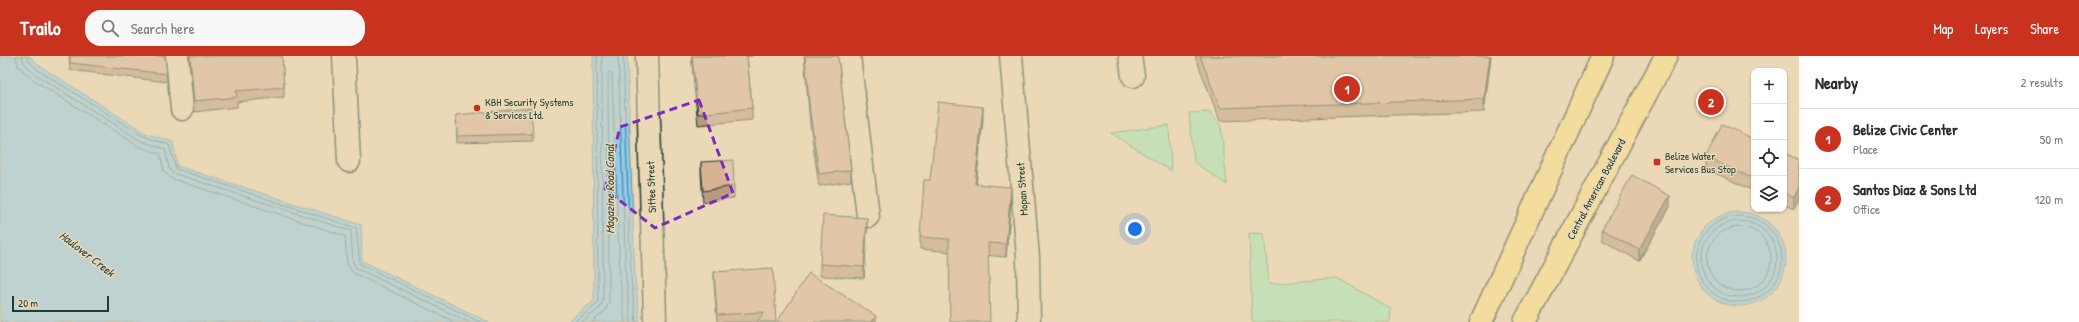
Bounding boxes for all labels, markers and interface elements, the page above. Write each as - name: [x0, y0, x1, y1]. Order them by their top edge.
- search box: [85, 10, 365, 46]
- text: Trailo: [20, 15, 61, 41]
- icon: search: [99, 17, 121, 39]
- text: Search here: [131, 18, 195, 39]
- text: Map: [1933, 19, 1953, 38]
- text: Layers: [1975, 19, 2008, 38]
- text: Share: [2030, 19, 2059, 38]
- map controls: [1751, 68, 1787, 212]
- button: +: [1751, 68, 1787, 104]
- text: Nearby: [1815, 71, 1858, 94]
- text: 2 results: [2021, 73, 2063, 91]
- pin: 1: [1334, 74, 1360, 104]
- pin: 2: [1698, 87, 1724, 117]
- place label: KBH Security Systems & Services Ltd.: [485, 95, 574, 122]
- marker: KBH Security Systems & Services Ltd.: [472, 103, 482, 113]
- button: −: [1751, 104, 1787, 140]
- text: Belize Civic Center: [1853, 119, 1958, 140]
- text: 1: [1826, 130, 1830, 148]
- text: 50 m: [2040, 130, 2063, 148]
- street label: Central American Boulevard: [1563, 136, 1629, 242]
- button: locate: [1751, 140, 1787, 176]
- text: Place: [1853, 140, 1878, 158]
- water label: Magazine Road Canal: [601, 143, 618, 234]
- place label: Belize Water Services Bus Stop: [1665, 149, 1736, 176]
- marker: Belize Water Services Bus Stop: [1652, 157, 1662, 167]
- street label: Sittee Street: [643, 161, 659, 213]
- street label: Mopan Street: [1013, 162, 1031, 216]
- button: layers: [1751, 176, 1787, 212]
- text: Santos Diaz & Sons Ltd: [1853, 179, 1976, 200]
- text: 2: [1825, 190, 1831, 208]
- text: 120 m: [2035, 190, 2063, 208]
- text: Office: [1853, 200, 1880, 218]
- your location: [1125, 219, 1145, 239]
- water label: Haulover Creek: [56, 227, 119, 281]
- scale bar: [12, 294, 109, 313]
- text: 20 m: [18, 296, 38, 310]

